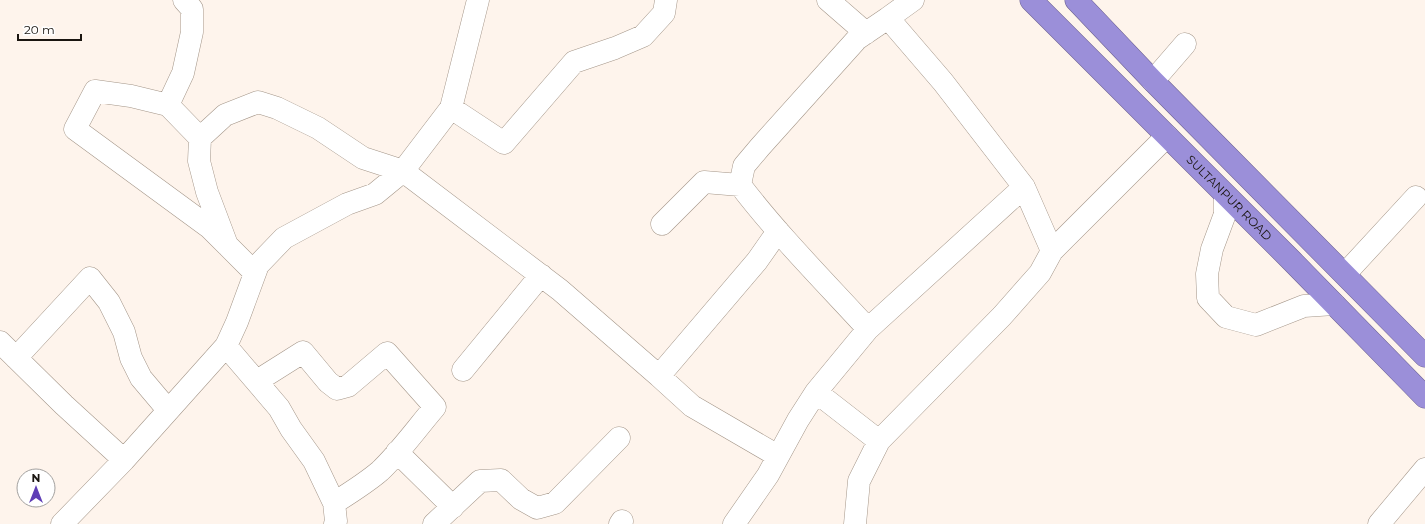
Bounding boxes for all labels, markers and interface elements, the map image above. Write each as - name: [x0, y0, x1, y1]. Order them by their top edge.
- scale bar: [18, 16, 81, 42]
- text: 20 m: [24, 22, 55, 37]
- street label: SULTANPUR ROAD: [1183, 152, 1275, 244]
- north arrow: [16, 468, 56, 508]
- text: N: [32, 471, 40, 485]

